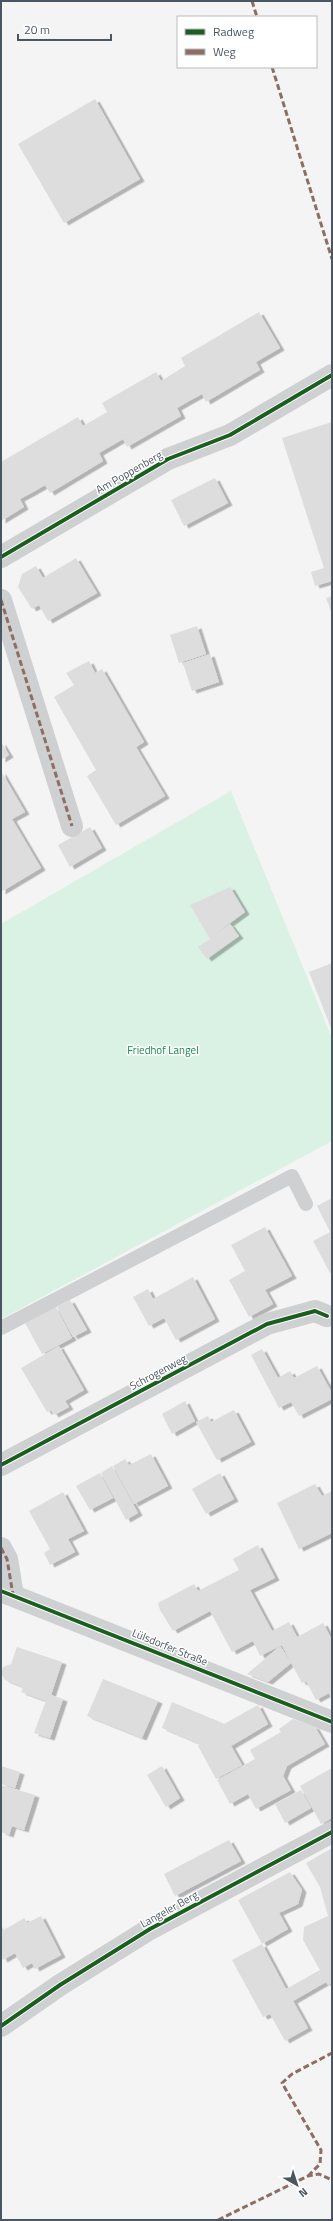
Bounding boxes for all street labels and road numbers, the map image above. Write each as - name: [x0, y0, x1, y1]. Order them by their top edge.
- street label: Am Poppenberg: [93, 446, 165, 497]
- street label: Schrogenweg: [127, 1350, 190, 1394]
- street label: Lülsdorfer Straße: [130, 1625, 211, 1670]
- street label: Langeler Berg: [137, 1886, 201, 1931]

